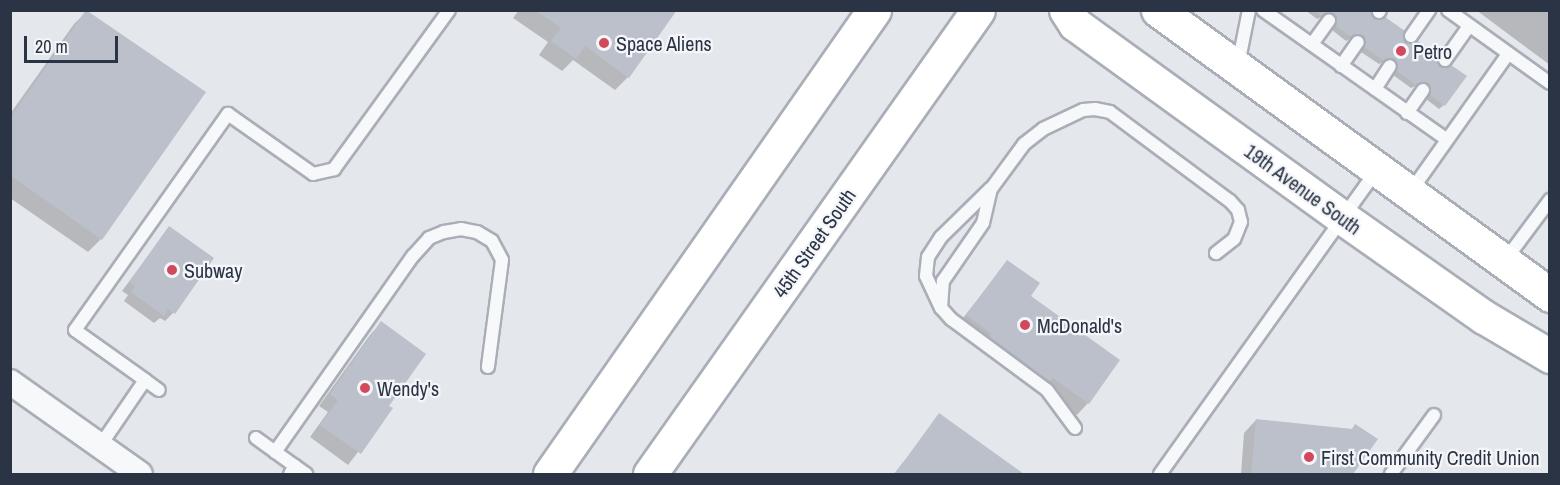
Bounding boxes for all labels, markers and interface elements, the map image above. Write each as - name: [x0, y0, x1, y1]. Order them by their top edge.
- scale bar: [27, 24, 122, 62]
- place label: Space Aliens: [616, 31, 713, 55]
- text: 20 m: [35, 34, 68, 59]
- marker: Space Aliens: [597, 36, 611, 50]
- place label: Petro: [1413, 39, 1452, 63]
- marker: Petro: [1394, 44, 1408, 58]
- street label: 19th Avenue South: [1240, 138, 1366, 240]
- street label: 45th Street South: [768, 184, 860, 302]
- place label: Subway: [184, 258, 242, 282]
- marker: Subway: [165, 263, 179, 277]
- place label: McDonald's: [1037, 313, 1122, 337]
- marker: McDonald's: [1018, 318, 1032, 332]
- place label: Wendy's: [377, 376, 439, 400]
- marker: Wendy's: [358, 381, 372, 395]
- place label: First Community Credit Union: [1321, 445, 1540, 469]
- marker: First Community Credit Union: [1302, 450, 1316, 464]

